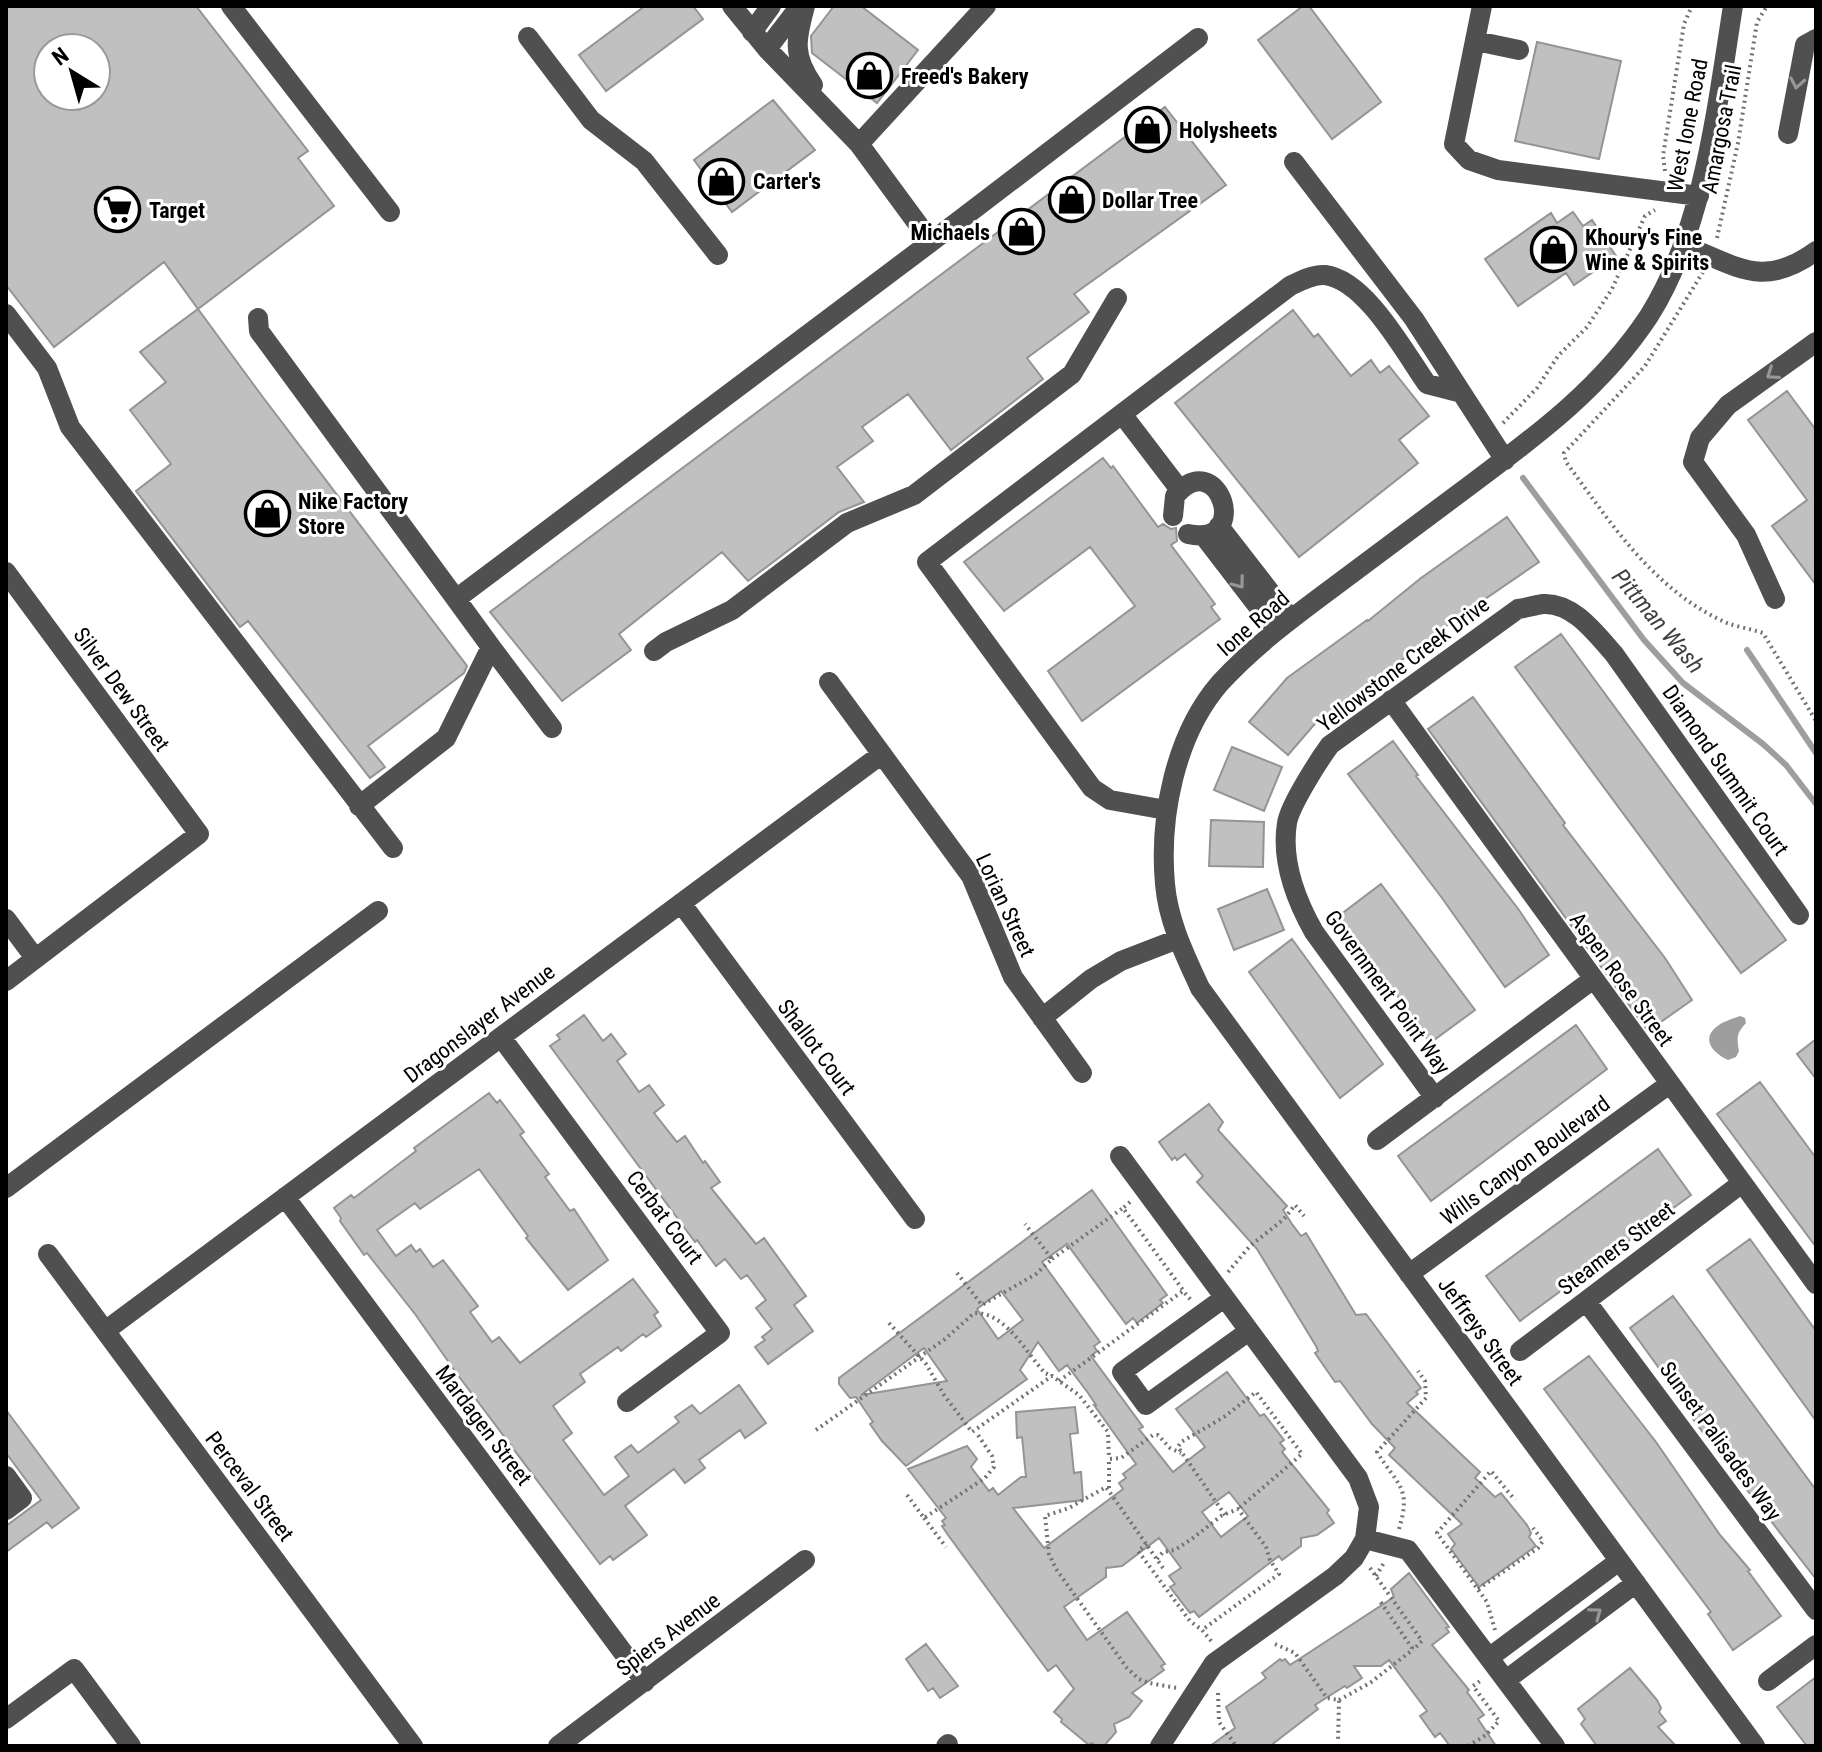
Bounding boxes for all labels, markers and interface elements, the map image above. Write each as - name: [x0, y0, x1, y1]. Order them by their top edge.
- north arrow: [32, 32, 112, 112]
- text: N: [47, 42, 73, 70]
- shop icon: Freed's Bakery: [846, 52, 894, 100]
- street label: West Ione Road: [1662, 56, 1713, 194]
- street label: Amargosa Trail: [1697, 62, 1746, 196]
- place label: Freed's Bakery: [901, 64, 1029, 89]
- one-way arrow: [1789, 76, 1806, 90]
- shop icon: Holysheets: [1124, 106, 1172, 154]
- place label: Holysheets: [1179, 118, 1277, 143]
- shop icon: Carter's: [698, 157, 746, 205]
- place label: Carter's: [753, 169, 821, 194]
- shop icon: Dollar Tree: [1047, 176, 1095, 224]
- supermarket icon: Target: [94, 186, 142, 234]
- place label: Dollar Tree: [1102, 188, 1198, 213]
- place label: Target: [149, 198, 205, 223]
- shop icon: Michaels: [997, 208, 1045, 256]
- place label: Michaels: [910, 220, 990, 245]
- place label: Khoury's Fine Wine & Spirits: [1585, 225, 1709, 275]
- shop icon: Khoury's Fine Wine & Spirits: [1530, 226, 1578, 274]
- one-way arrow: [1766, 364, 1780, 378]
- place label: Nike Factory Store: [298, 489, 408, 539]
- shop icon: Nike Factory Store: [243, 490, 291, 538]
- water label: Pittman Wash: [1606, 563, 1710, 679]
- one-way arrow: [1230, 574, 1244, 589]
- street label: Ione Road: [1212, 585, 1294, 661]
- street label: Yellowstone Creek Drive: [1313, 592, 1494, 737]
- street label: Silver Dew Street: [68, 623, 175, 756]
- street label: Diamond Summit Court: [1657, 680, 1794, 860]
- street label: Lorian Street: [971, 850, 1040, 961]
- street label: Government Point Way: [1320, 906, 1455, 1079]
- street label: Aspen Rose Street: [1565, 908, 1679, 1051]
- street label: Dragonslayer Avenue: [399, 959, 559, 1088]
- street label: Shallot Court: [773, 995, 861, 1100]
- street label: Wills Canyon Boulevard: [1436, 1091, 1615, 1230]
- street label: Cerbat Court: [621, 1166, 708, 1269]
- street label: Steamers Street: [1553, 1197, 1679, 1300]
- street label: Jeffreys Street: [1433, 1272, 1528, 1390]
- street label: Sunset Palisades Way: [1655, 1357, 1787, 1526]
- street label: Mardagen Street: [430, 1360, 537, 1490]
- street label: Perceval Street: [200, 1427, 299, 1546]
- street label: Spiers Avenue: [612, 1587, 725, 1681]
- one-way arrow: [1587, 1608, 1602, 1622]

